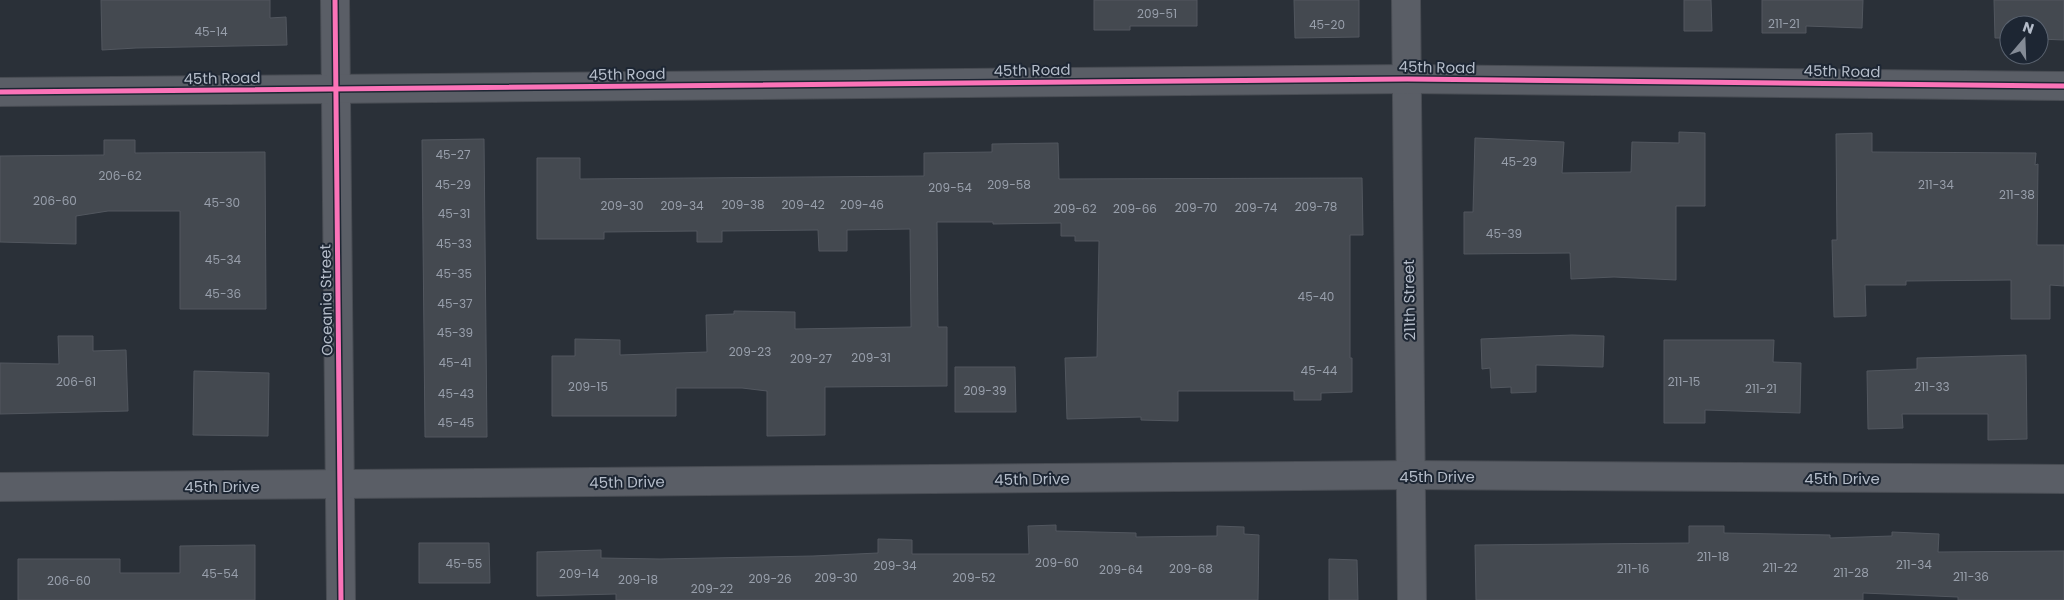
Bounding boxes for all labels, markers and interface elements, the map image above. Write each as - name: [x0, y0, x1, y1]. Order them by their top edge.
- house number: 209-51: [1137, 5, 1177, 22]
- house number: 211-21: [1768, 15, 1800, 32]
- north arrow: [1999, 15, 2049, 65]
- house number: 45-20: [1309, 16, 1345, 33]
- text: N: [2020, 17, 2036, 39]
- house number: 45-14: [194, 23, 228, 40]
- street label: 45th Road: [1398, 56, 1476, 78]
- street label: 45th Road: [993, 59, 1071, 81]
- street label: 45th Road: [1803, 60, 1881, 82]
- street label: 45th Road: [588, 63, 666, 85]
- street label: 45th Road: [183, 67, 261, 89]
- house number: 45-27: [435, 146, 471, 163]
- house number: 45-29: [1501, 153, 1537, 170]
- house number: 206-62: [98, 167, 142, 184]
- house number: 45-29: [435, 176, 471, 193]
- house number: 209-58: [987, 176, 1031, 193]
- house number: 211-34: [1918, 176, 1954, 193]
- house number: 209-54: [928, 179, 972, 196]
- house number: 211-38: [1999, 186, 2035, 203]
- house number: 206-60: [33, 192, 77, 209]
- house number: 45-30: [204, 194, 240, 211]
- house number: 209-38: [721, 196, 765, 213]
- house number: 209-42: [781, 196, 825, 213]
- house number: 209-46: [840, 196, 884, 213]
- house number: 209-30: [600, 197, 644, 214]
- house number: 209-34: [660, 197, 704, 214]
- house number: 209-78: [1295, 198, 1337, 215]
- house number: 209-70: [1175, 199, 1217, 216]
- house number: 209-74: [1235, 199, 1278, 216]
- house number: 209-62: [1053, 200, 1097, 217]
- house number: 209-66: [1113, 200, 1157, 217]
- house number: 45-31: [438, 205, 470, 222]
- house number: 45-39: [1486, 225, 1522, 242]
- house number: 45-33: [436, 235, 472, 252]
- street label: Oceania Street: [315, 244, 337, 356]
- house number: 45-34: [205, 251, 242, 268]
- street label: 211th Street: [1398, 259, 1420, 341]
- house number: 45-35: [436, 265, 472, 282]
- house number: 45-36: [205, 285, 241, 302]
- house number: 45-40: [1298, 288, 1334, 305]
- house number: 45-37: [437, 295, 473, 312]
- house number: 45-39: [437, 324, 473, 341]
- house number: 209-23: [729, 343, 771, 360]
- house number: 209-31: [851, 349, 891, 366]
- house number: 209-27: [790, 350, 832, 367]
- house number: 45-41: [438, 354, 472, 371]
- house number: 45-44: [1301, 362, 1338, 379]
- house number: 206-61: [56, 373, 96, 390]
- house number: 211-15: [1668, 373, 1700, 390]
- house number: 209-15: [568, 378, 608, 395]
- house number: 211-33: [1914, 378, 1950, 395]
- house number: 211-21: [1745, 380, 1777, 397]
- house number: 209-39: [963, 382, 1007, 399]
- house number: 45-43: [438, 385, 474, 402]
- house number: 45-45: [438, 414, 474, 431]
- street label: 45th Drive: [1399, 466, 1475, 487]
- street label: 45th Drive: [994, 468, 1070, 490]
- street label: 45th Drive: [1804, 468, 1880, 489]
- street label: 45th Drive: [589, 471, 665, 493]
- street label: 45th Drive: [184, 476, 260, 497]
- house number: 211-18: [1697, 548, 1729, 565]
- house number: 209-60: [1035, 554, 1079, 571]
- house number: 45-55: [446, 555, 482, 572]
- house number: 211-34: [1896, 556, 1932, 573]
- house number: 209-34: [873, 557, 917, 574]
- house number: 211-22: [1763, 559, 1798, 576]
- house number: 209-68: [1169, 560, 1213, 577]
- house number: 211-16: [1617, 560, 1649, 577]
- house number: 209-64: [1099, 561, 1143, 578]
- house number: 211-28: [1833, 564, 1869, 581]
- house number: 45-54: [202, 565, 239, 582]
- house number: 209-14: [559, 565, 599, 582]
- house number: 211-36: [1953, 568, 1989, 585]
- house number: 209-30: [814, 569, 858, 586]
- house number: 209-52: [952, 569, 996, 586]
- house number: 209-26: [748, 570, 792, 587]
- house number: 209-18: [618, 571, 658, 588]
- house number: 206-60: [47, 572, 91, 589]
- house number: 209-22: [691, 580, 733, 597]

